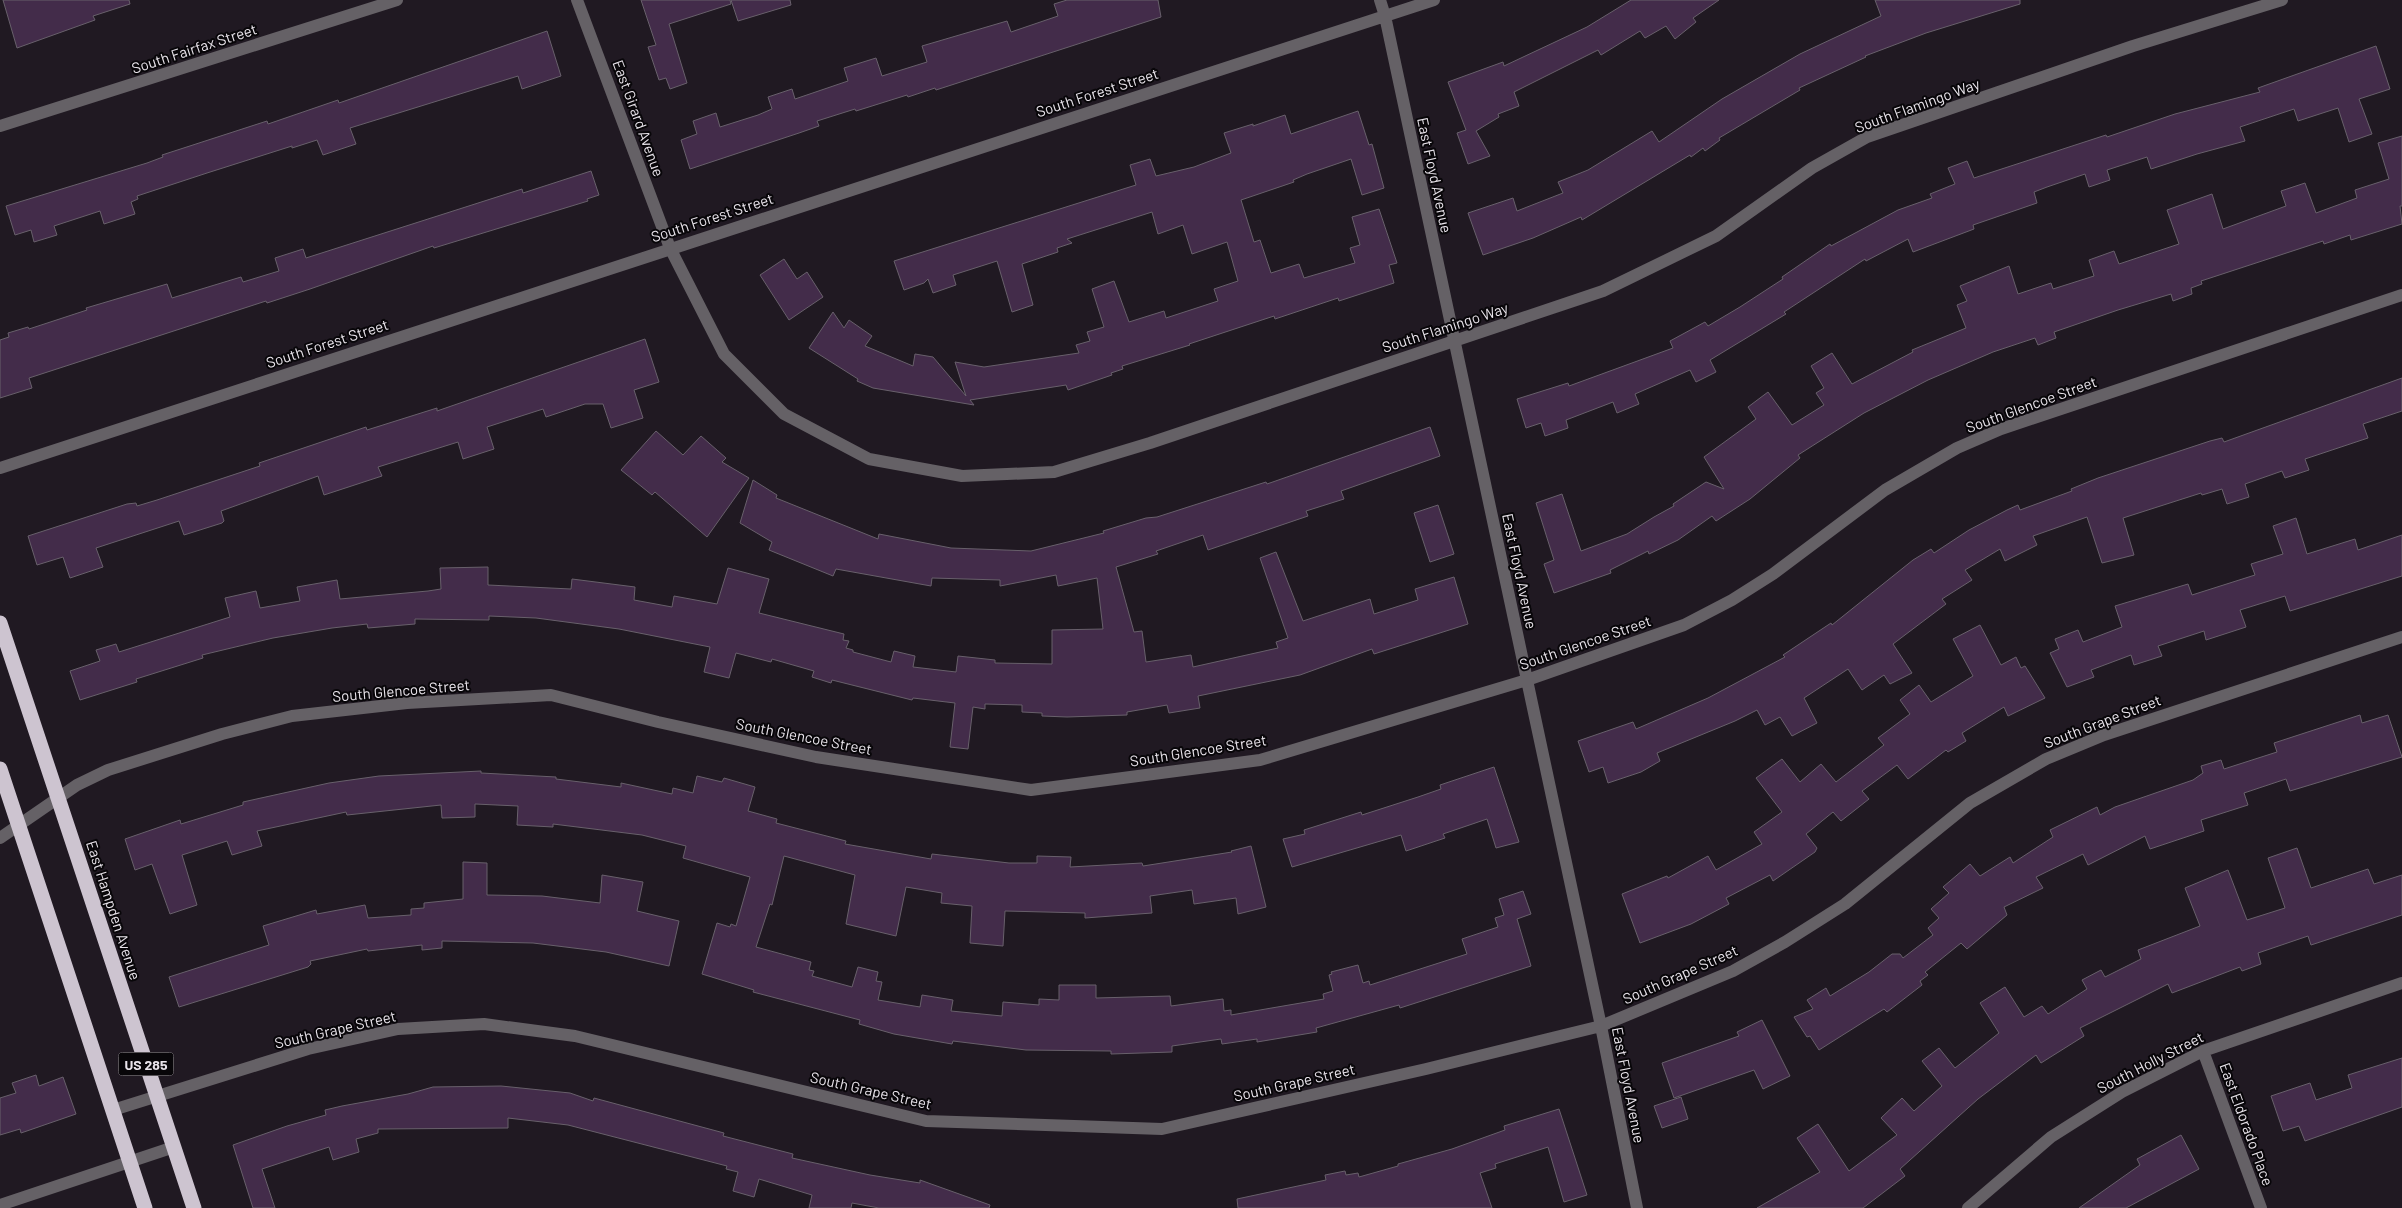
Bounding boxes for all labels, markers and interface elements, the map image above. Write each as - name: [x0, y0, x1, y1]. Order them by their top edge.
- street label: South Fairfax Street: [129, 19, 259, 77]
- street label: East Girard Avenue: [610, 57, 668, 179]
- street label: South Forest Street: [1034, 64, 1160, 120]
- street label: South Flamingo Way: [1852, 74, 1982, 136]
- street label: East Floyd Avenue: [1414, 116, 1456, 234]
- street label: South Forest Street: [649, 189, 775, 245]
- street label: South Flamingo Way: [1380, 298, 1510, 356]
- street label: South Forest Street: [264, 315, 390, 371]
- street label: South Glencoe Street: [1963, 372, 2099, 436]
- street label: East Floyd Avenue: [1499, 512, 1541, 630]
- street label: South Glencoe Street: [1517, 611, 1653, 673]
- street label: South Glencoe Street: [331, 675, 471, 705]
- street label: South Grape Street: [2041, 690, 2163, 752]
- street label: South Glencoe Street: [735, 714, 873, 758]
- street label: South Glencoe Street: [1128, 730, 1268, 770]
- street label: East Hampden Avenue: [83, 838, 145, 982]
- street label: South Grape Street: [1620, 941, 1740, 1007]
- street label: South Grape Street: [273, 1006, 397, 1052]
- street label: East Floyd Avenue: [1609, 1025, 1649, 1145]
- street label: South Holly Street: [2094, 1027, 2206, 1097]
- road number: US 285: [118, 1052, 174, 1076]
- street label: South Grape Street: [1232, 1059, 1356, 1105]
- street label: East Eldorado Place: [2216, 1060, 2278, 1188]
- street label: South Grape Street: [809, 1067, 933, 1113]

